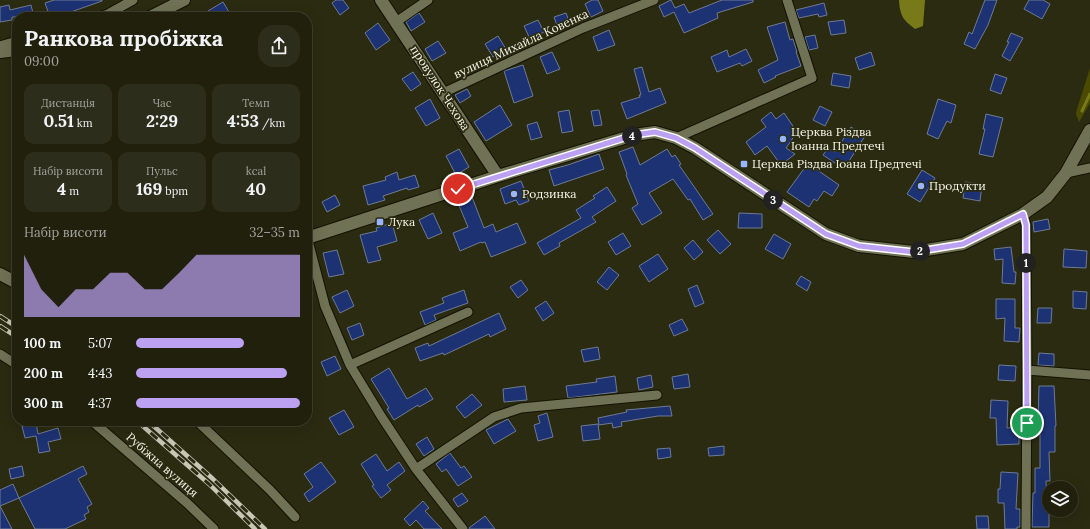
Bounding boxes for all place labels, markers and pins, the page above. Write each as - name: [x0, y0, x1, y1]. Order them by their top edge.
- place label: Церква Різдва Іоанна Предтечі: [791, 124, 885, 153]
- pin: 4: [622, 126, 642, 146]
- marker: Церква Різдва Іоанна Предтечі: [778, 134, 788, 144]
- place label: Церква Різдва Іоана Предтечі: [752, 156, 922, 171]
- marker: Церква Різдва Іоана Предтечі: [739, 159, 749, 169]
- pin: [441, 172, 475, 206]
- place label: Продукти: [929, 178, 986, 193]
- marker: Продукти: [916, 181, 926, 191]
- place label: Родзинка: [522, 186, 577, 201]
- marker: Родзинка: [509, 189, 519, 199]
- pin: 3: [763, 190, 783, 210]
- place label: Лука: [388, 214, 415, 229]
- marker: Лука: [375, 217, 385, 227]
- pin: 2: [910, 241, 930, 261]
- pin: 1: [1016, 253, 1036, 273]
- pin: [1010, 406, 1044, 440]

